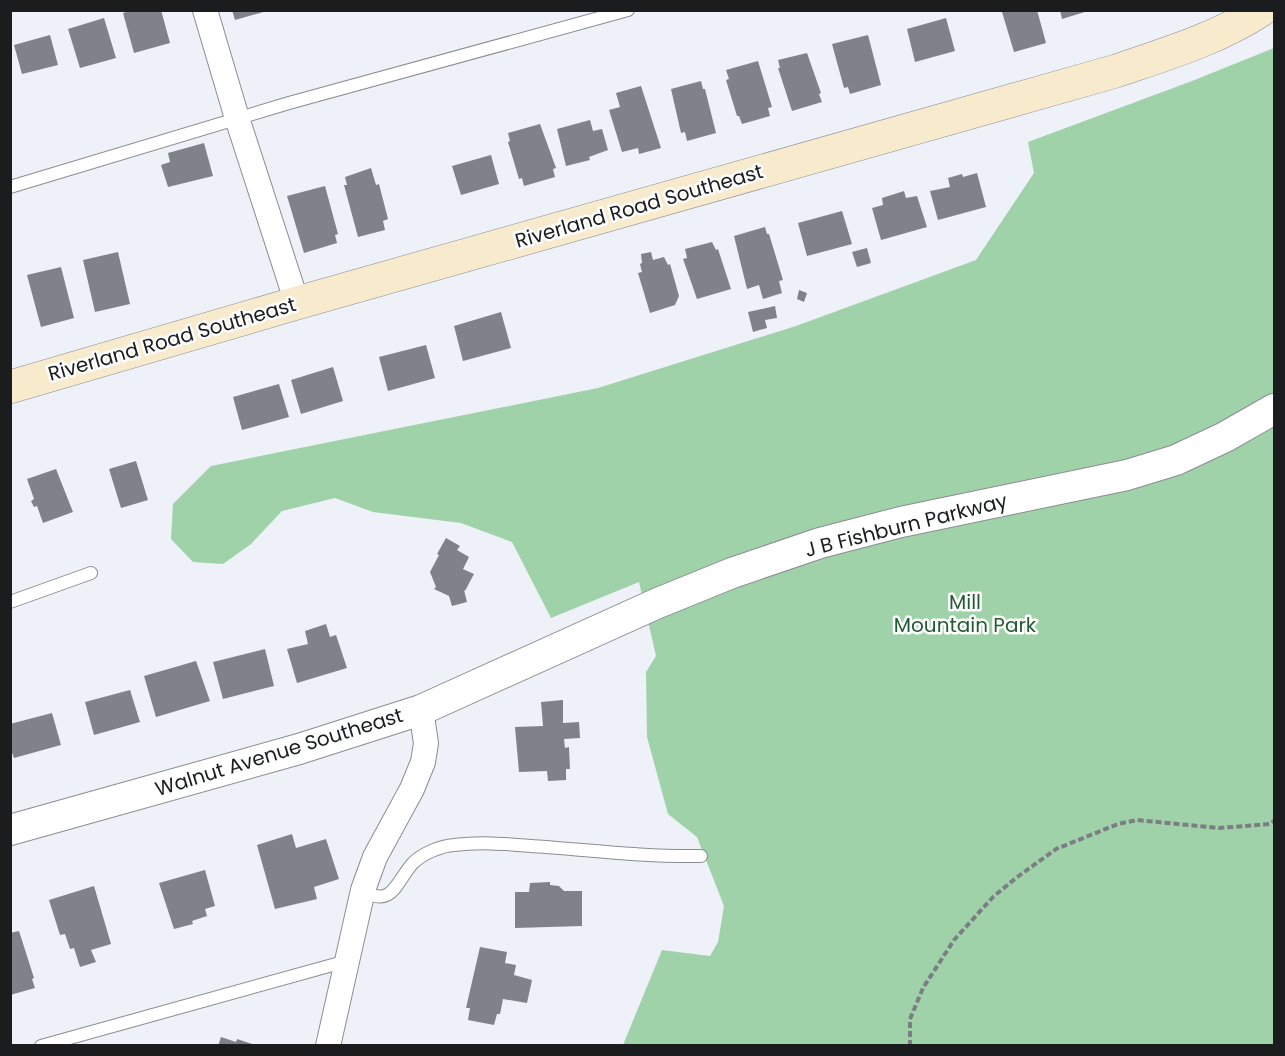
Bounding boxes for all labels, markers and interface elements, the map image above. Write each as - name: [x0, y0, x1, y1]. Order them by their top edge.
- street label: Riverland Road Southeast: [512, 157, 766, 255]
- street label: Riverland Road Southeast: [45, 290, 299, 388]
- street label: J B Fishburn Parkway: [802, 486, 1010, 564]
- park label: Mill Mountain Park: [894, 588, 1037, 639]
- street label: Walnut Avenue Southeast: [152, 701, 406, 803]

